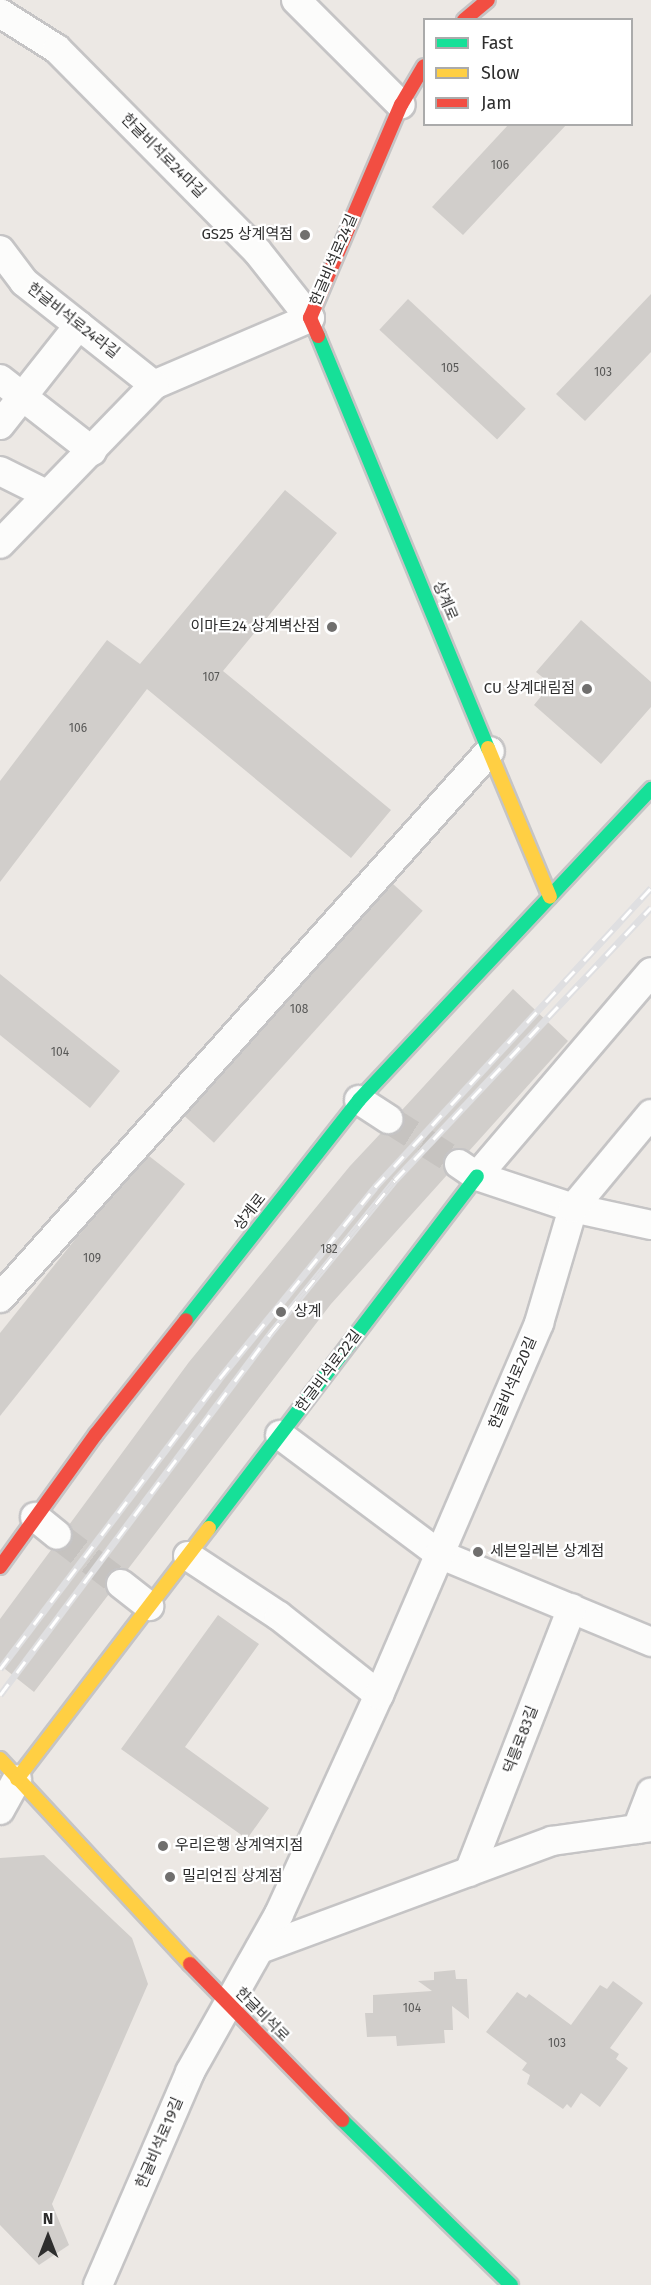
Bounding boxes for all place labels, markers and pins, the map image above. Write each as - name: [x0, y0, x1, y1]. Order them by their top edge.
- place label: GS25 상계역점: [201, 226, 293, 244]
- marker: GS25 상계역점: [298, 228, 312, 242]
- place label: 이마트24 상계벽산점: [191, 618, 320, 636]
- marker: 이마트24 상계벽산점: [325, 620, 339, 634]
- place label: CU 상계대림점: [484, 680, 575, 698]
- marker: CU 상계대림점: [580, 682, 594, 696]
- marker: 상계: [272, 1303, 290, 1321]
- place label: 상계: [294, 1303, 322, 1321]
- place label: 세븐일레븐 상계점: [490, 1543, 604, 1561]
- marker: 세븐일레븐 상계점: [471, 1545, 485, 1559]
- place label: 우리은행 상계역지점: [175, 1837, 303, 1855]
- marker: 우리은행 상계역지점: [156, 1839, 170, 1853]
- place label: 밀리언짐 상계점: [182, 1868, 283, 1886]
- marker: 밀리언짐 상계점: [163, 1870, 177, 1884]

